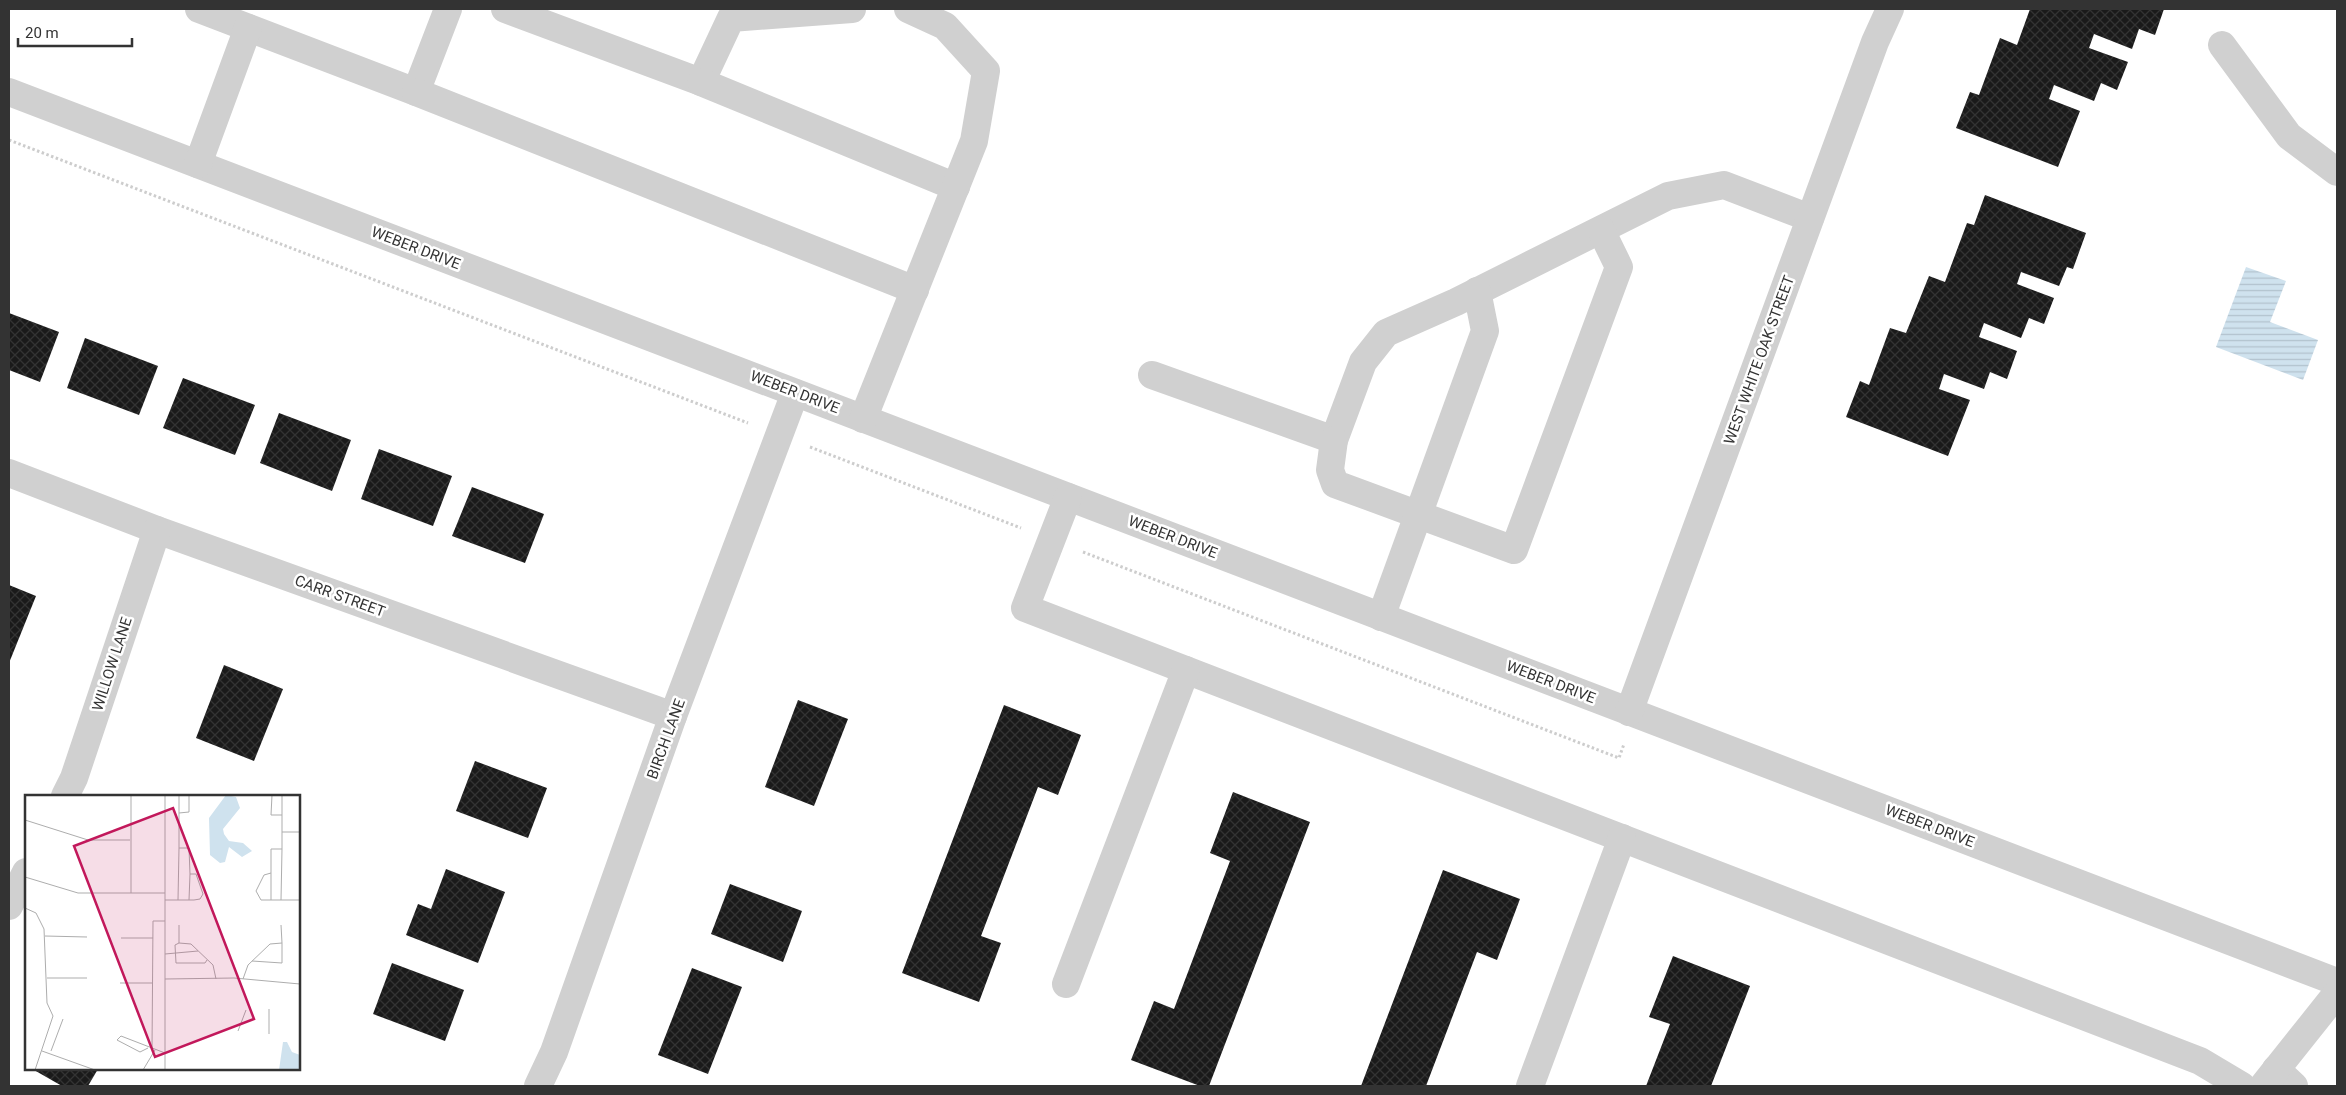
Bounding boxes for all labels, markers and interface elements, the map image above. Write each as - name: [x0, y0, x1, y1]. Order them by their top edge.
- scale bar: [18, 15, 131, 47]
- text: 20 m: [25, 24, 59, 42]
- street label: WEBER DRIVE: [369, 223, 464, 273]
- street label: WEST WHITE OAK STREET: [1720, 273, 1798, 447]
- street label: WEBER DRIVE: [748, 367, 843, 417]
- street label: WEBER DRIVE: [1126, 512, 1221, 562]
- street label: CARR STREET: [292, 571, 388, 621]
- street label: WILLOW LANE: [88, 614, 136, 713]
- street label: WEBER DRIVE: [1504, 657, 1599, 707]
- street label: BIRCH LANE: [643, 696, 689, 782]
- inset map: [25, 795, 300, 1070]
- street label: WEBER DRIVE: [1883, 801, 1978, 851]

